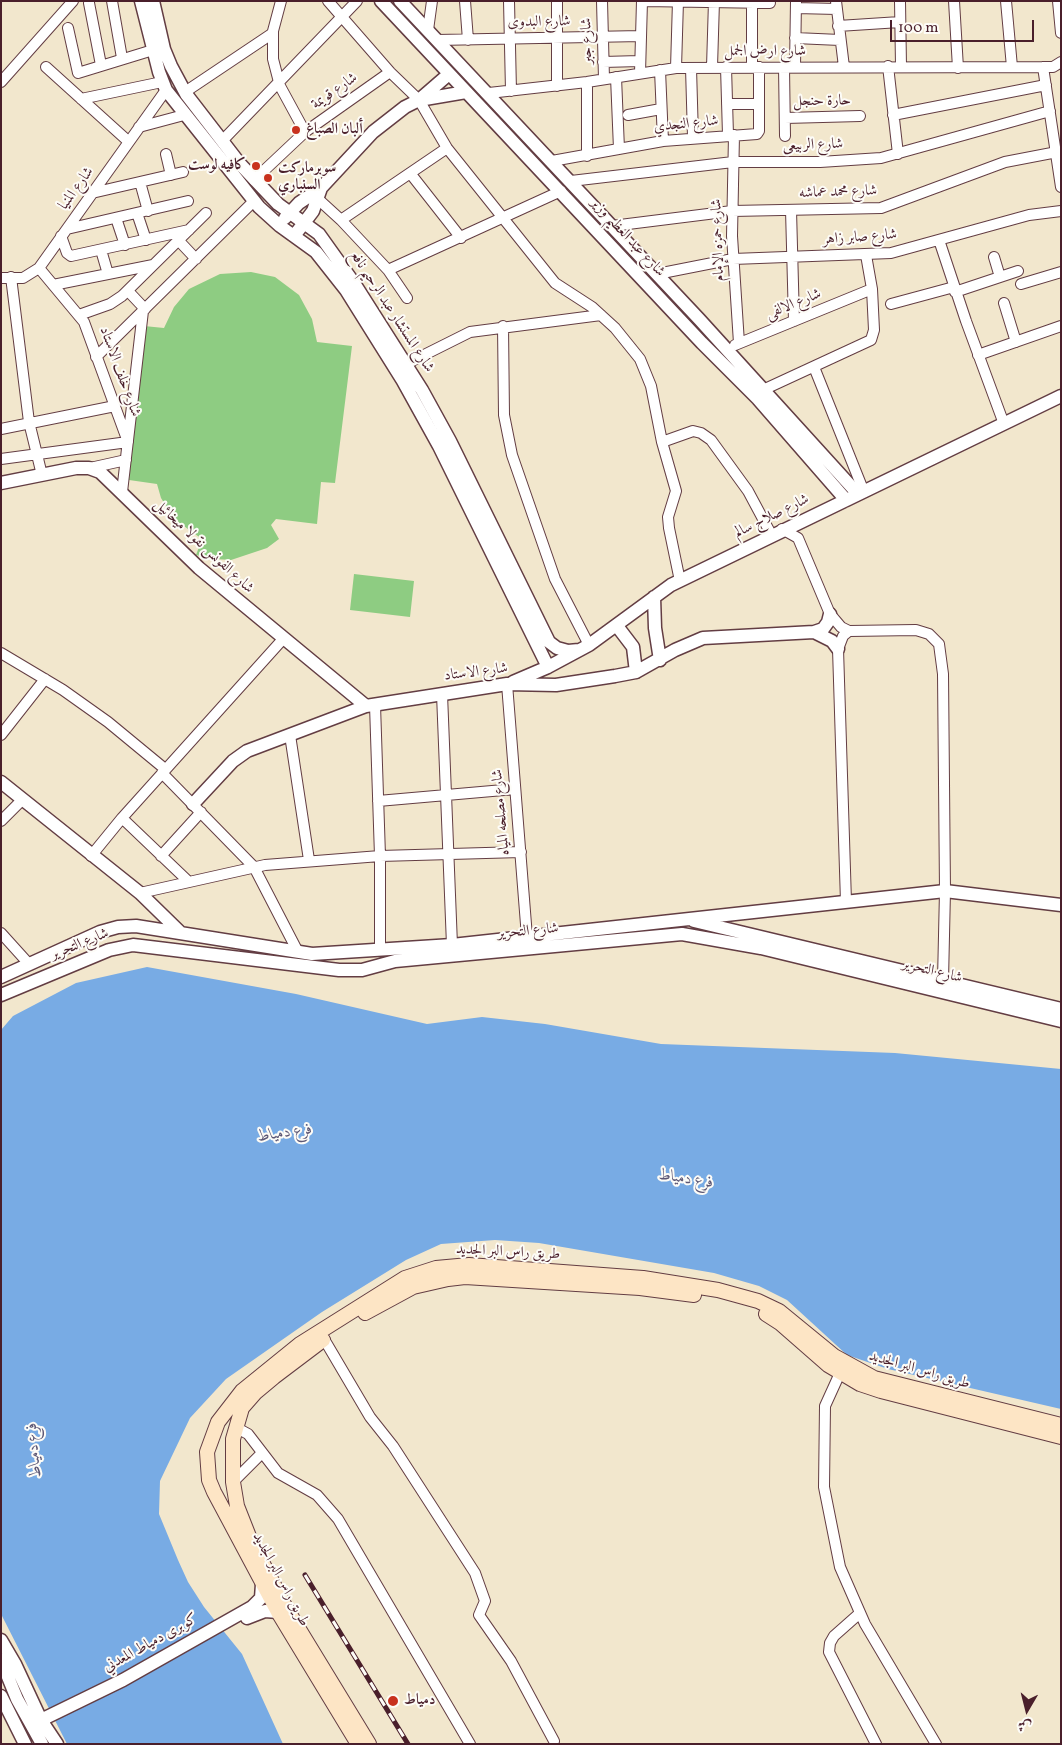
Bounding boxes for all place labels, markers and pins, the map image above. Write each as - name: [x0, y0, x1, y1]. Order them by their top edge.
- place label: ألبان الصباغ: [306, 121, 363, 139]
- marker: ألبان الصباغ: [290, 124, 302, 136]
- place label: كافيه لوست: [188, 157, 246, 175]
- marker: كافيه لوست: [250, 160, 262, 172]
- place label: سوبرماركت السنباري: [278, 160, 336, 195]
- marker: سوبرماركت السنباري: [262, 172, 274, 184]
- place label: دمياط: [404, 1692, 436, 1710]
- marker: دمياط: [386, 1694, 400, 1708]

